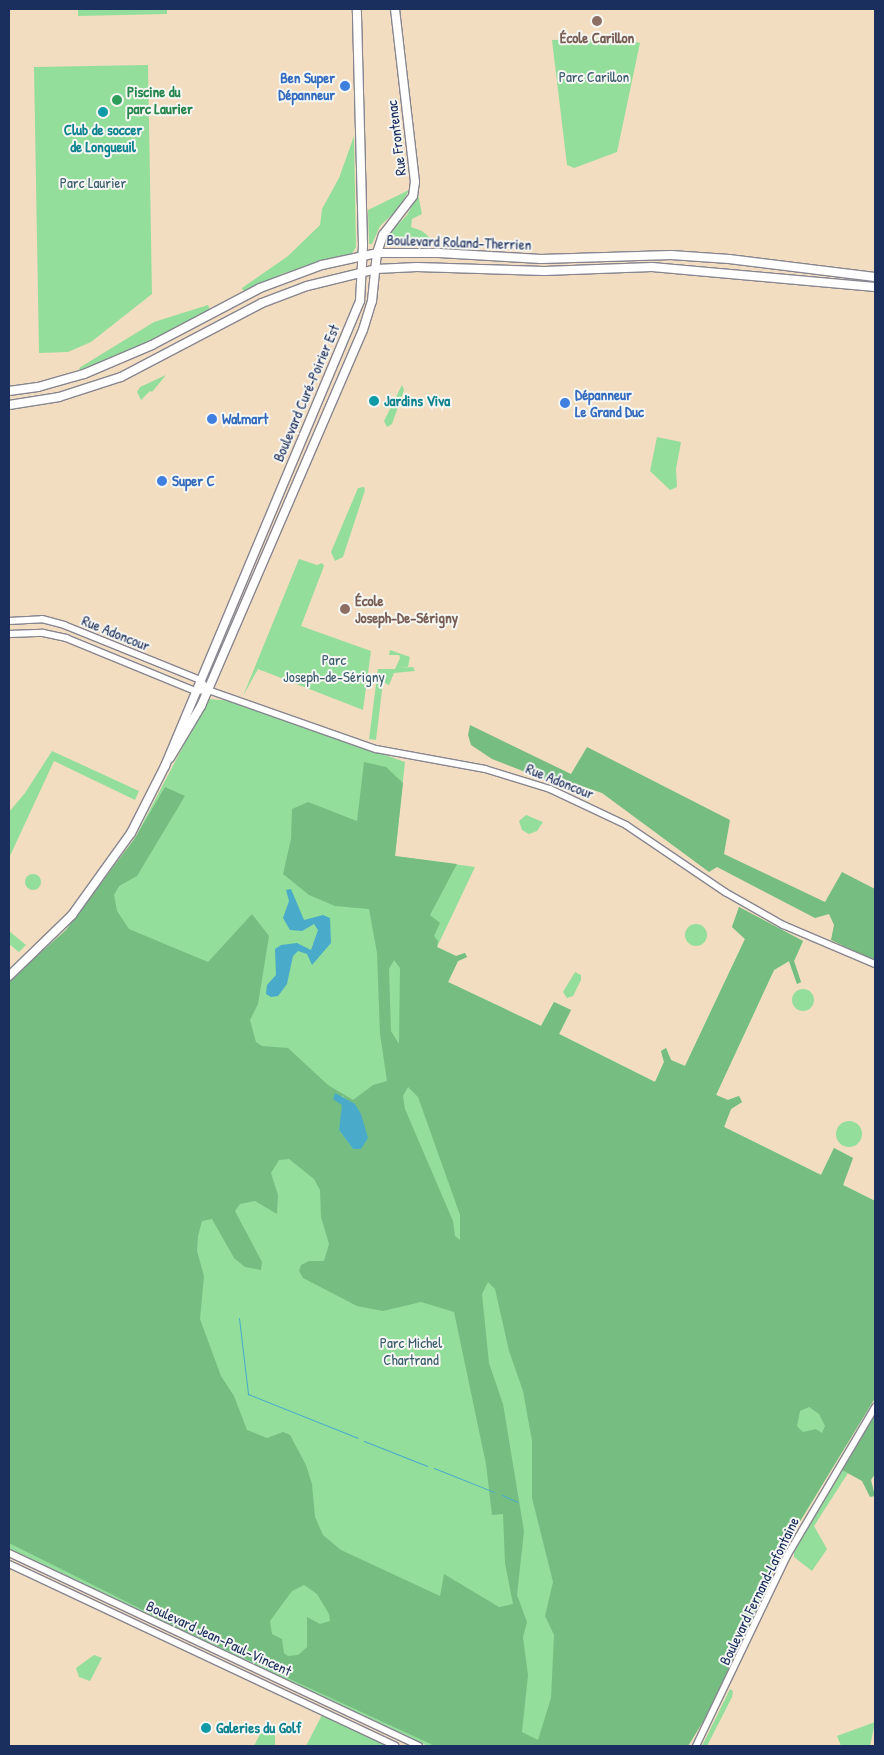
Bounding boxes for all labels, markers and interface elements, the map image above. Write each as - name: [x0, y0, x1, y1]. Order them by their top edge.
- marker: École Carillon: [591, 15, 603, 27]
- place label: École Carillon: [560, 29, 634, 47]
- place label: Ben Super Dépanneur: [278, 68, 335, 103]
- park label: Parc Carillon: [559, 68, 629, 86]
- marker: Ben Super Dépanneur: [339, 80, 351, 92]
- place label: Piscine du parc Laurier: [127, 82, 193, 117]
- marker: Piscine du parc Laurier: [111, 94, 123, 106]
- street label: Rue Frontenac: [382, 99, 410, 177]
- marker: Club de soccer de Longueuil: [97, 106, 109, 118]
- place label: Club de soccer de Longueuil: [64, 120, 142, 155]
- park label: Parc Laurier: [60, 174, 126, 192]
- street label: Boulevard Roland-Therrien: [386, 230, 532, 254]
- street label: Boulevard Curé-Poirier Est: [269, 322, 343, 464]
- place label: Dépanneur Le Grand Duc: [575, 385, 644, 420]
- place label: Jardins Viva: [384, 392, 450, 410]
- marker: Jardins Viva: [368, 395, 380, 407]
- marker: Dépanneur Le Grand Duc: [559, 397, 571, 409]
- place label: Walmart: [222, 410, 268, 428]
- marker: Walmart: [206, 413, 218, 425]
- place label: Super C: [172, 472, 215, 490]
- marker: Super C: [156, 475, 168, 487]
- place label: École Joseph-De-Sérigny: [355, 591, 458, 626]
- marker: École Joseph-De-Sérigny: [339, 603, 351, 615]
- street label: Rue Adoncour: [79, 611, 153, 655]
- park label: Parc Joseph-de-Sérigny: [283, 650, 385, 685]
- street label: Rue Adoncour: [523, 759, 597, 803]
- park label: Parc Michel Chartrand: [380, 1333, 442, 1368]
- street label: Boulevard Fernand-Lafontaine: [715, 1514, 803, 1668]
- street label: Boulevard Jean-Paul-Vincent: [143, 1596, 295, 1680]
- place label: Galeries du Golf: [216, 1719, 301, 1737]
- marker: Galeries du Golf: [200, 1722, 212, 1734]

